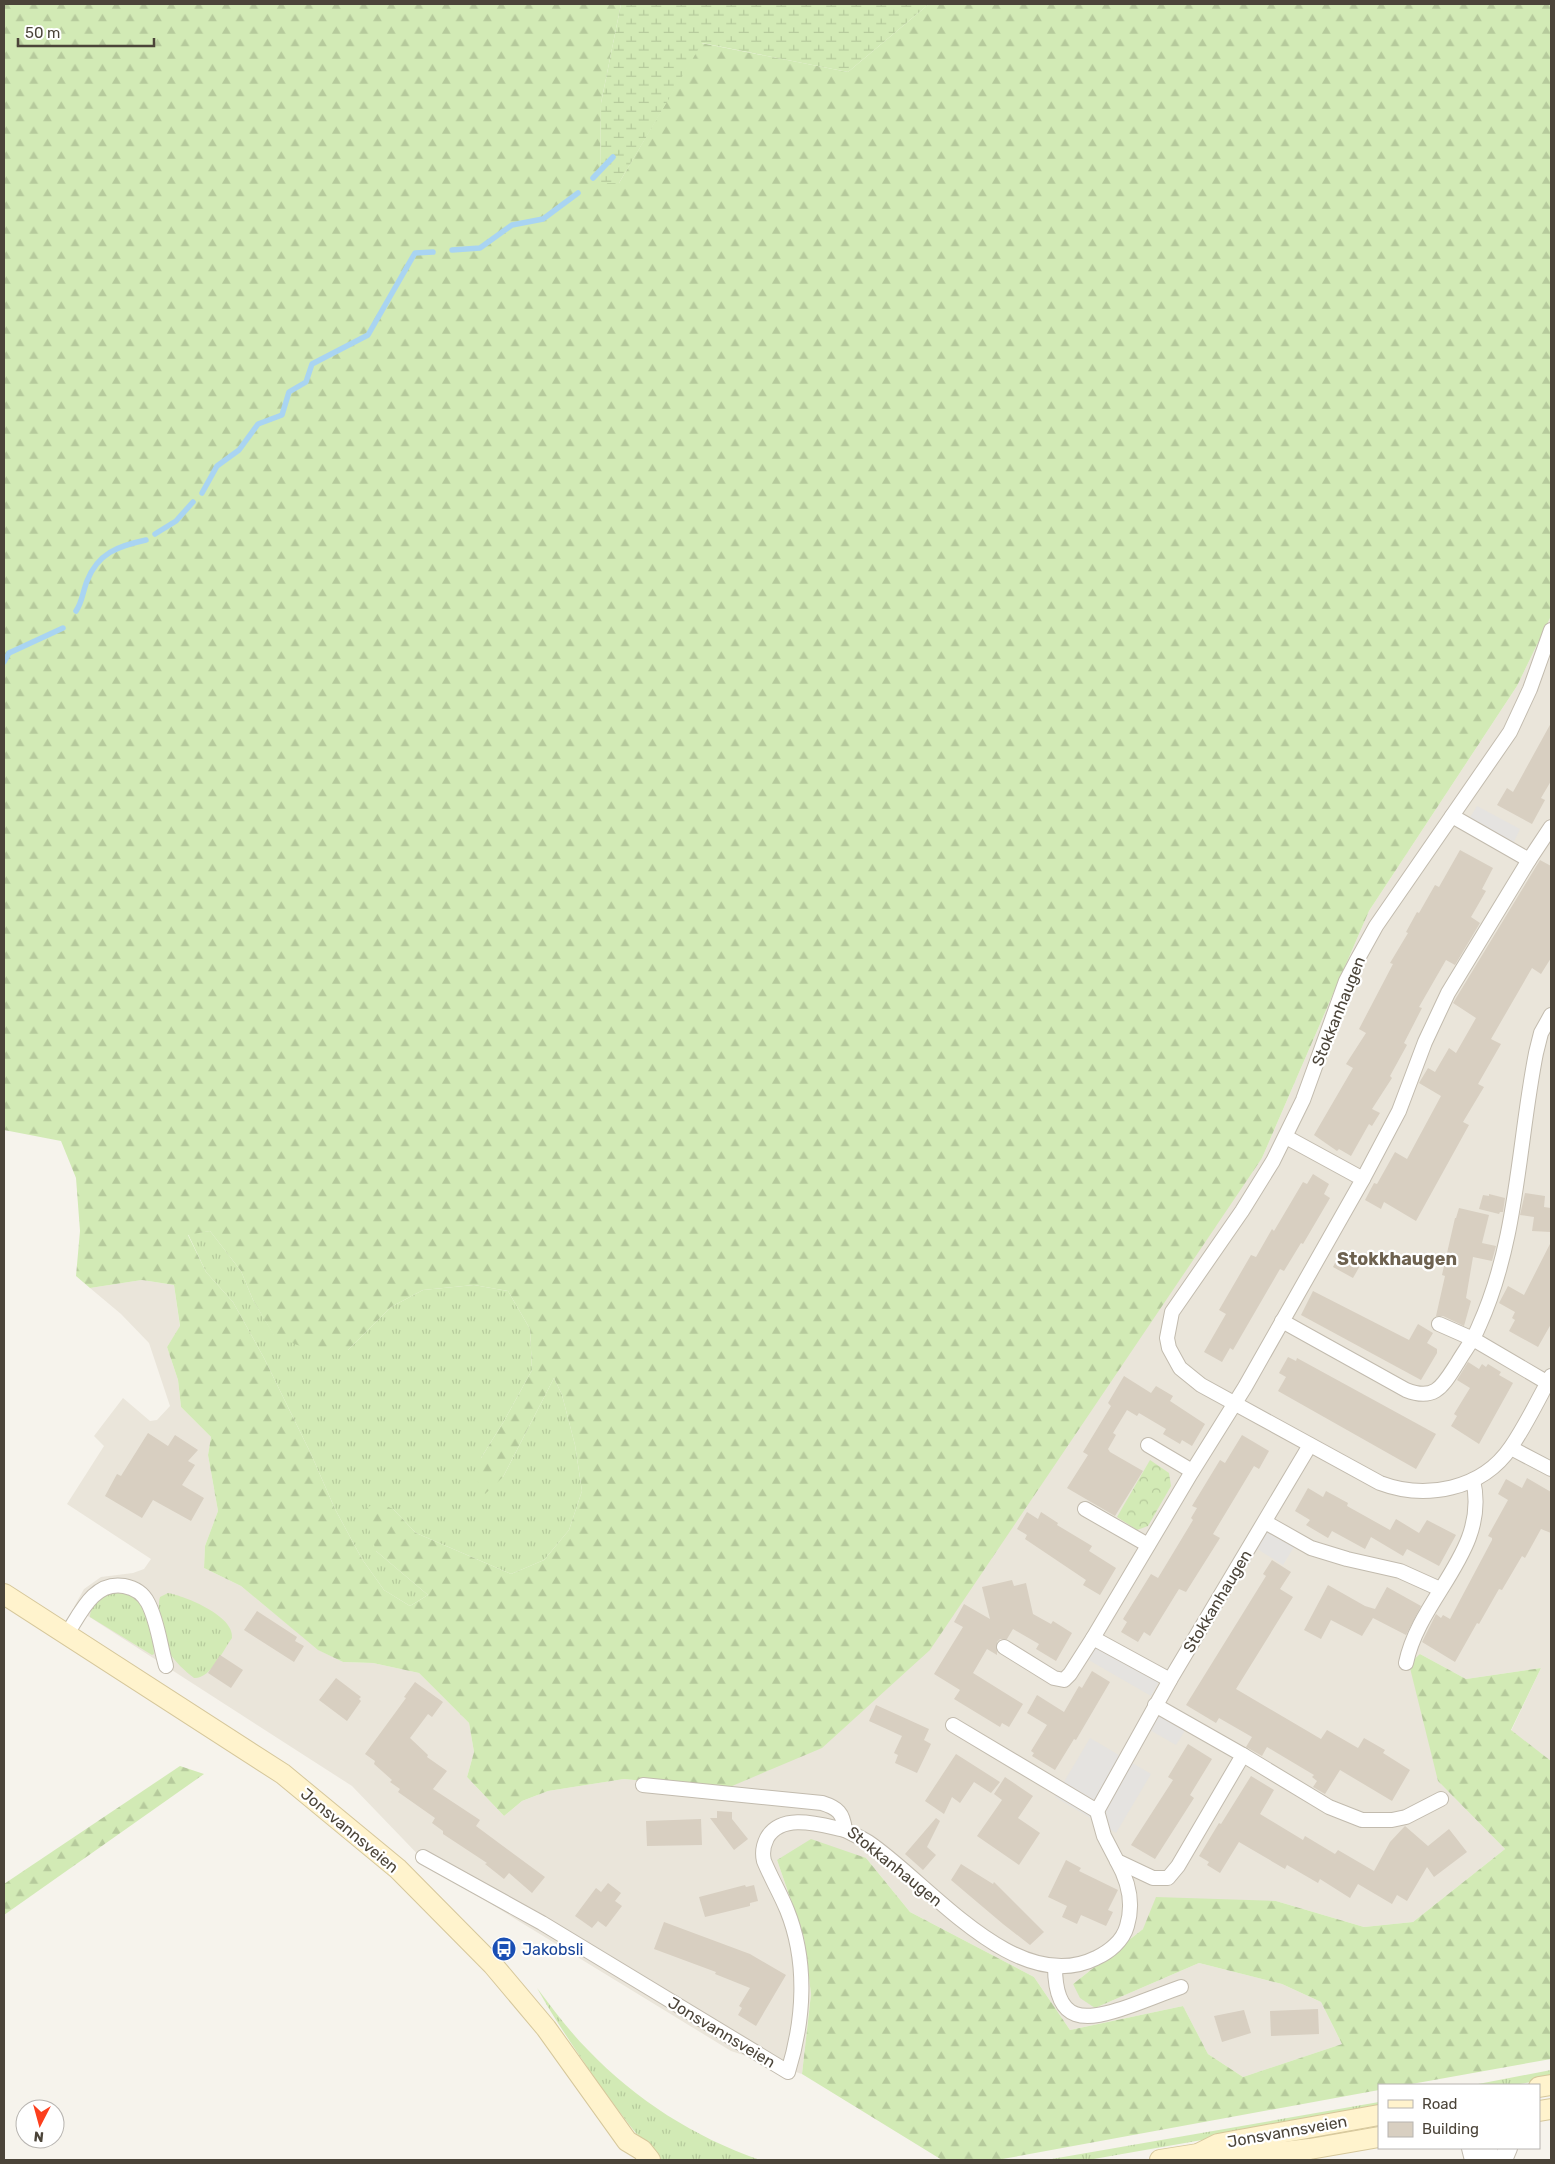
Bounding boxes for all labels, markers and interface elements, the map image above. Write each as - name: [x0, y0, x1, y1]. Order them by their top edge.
- scale bar: [18, 15, 154, 47]
- text: 50 m: [25, 24, 60, 42]
- street label: Stokkanhaugen: [1308, 954, 1369, 1069]
- district label: Stokkhaugen: [1337, 1248, 1457, 1270]
- street label: Stokkanhaugen: [1179, 1546, 1256, 1656]
- street label: Jonsvannsveien: [297, 1784, 402, 1877]
- street label: Stokkanhaugen: [843, 1822, 946, 1910]
- bus stop icon: Jakobsli: [491, 1936, 517, 1962]
- place label: Jakobsli: [522, 1940, 583, 1959]
- street label: Jonsvannsveien: [665, 1993, 779, 2072]
- legend: [1378, 2084, 1540, 2149]
- text: Road: [1422, 2095, 1458, 2113]
- north arrow: [15, 2099, 65, 2149]
- street label: Jonsvannsveien: [1226, 2112, 1349, 2151]
- text: Building: [1422, 2120, 1479, 2138]
- text: N: [33, 2127, 45, 2145]

